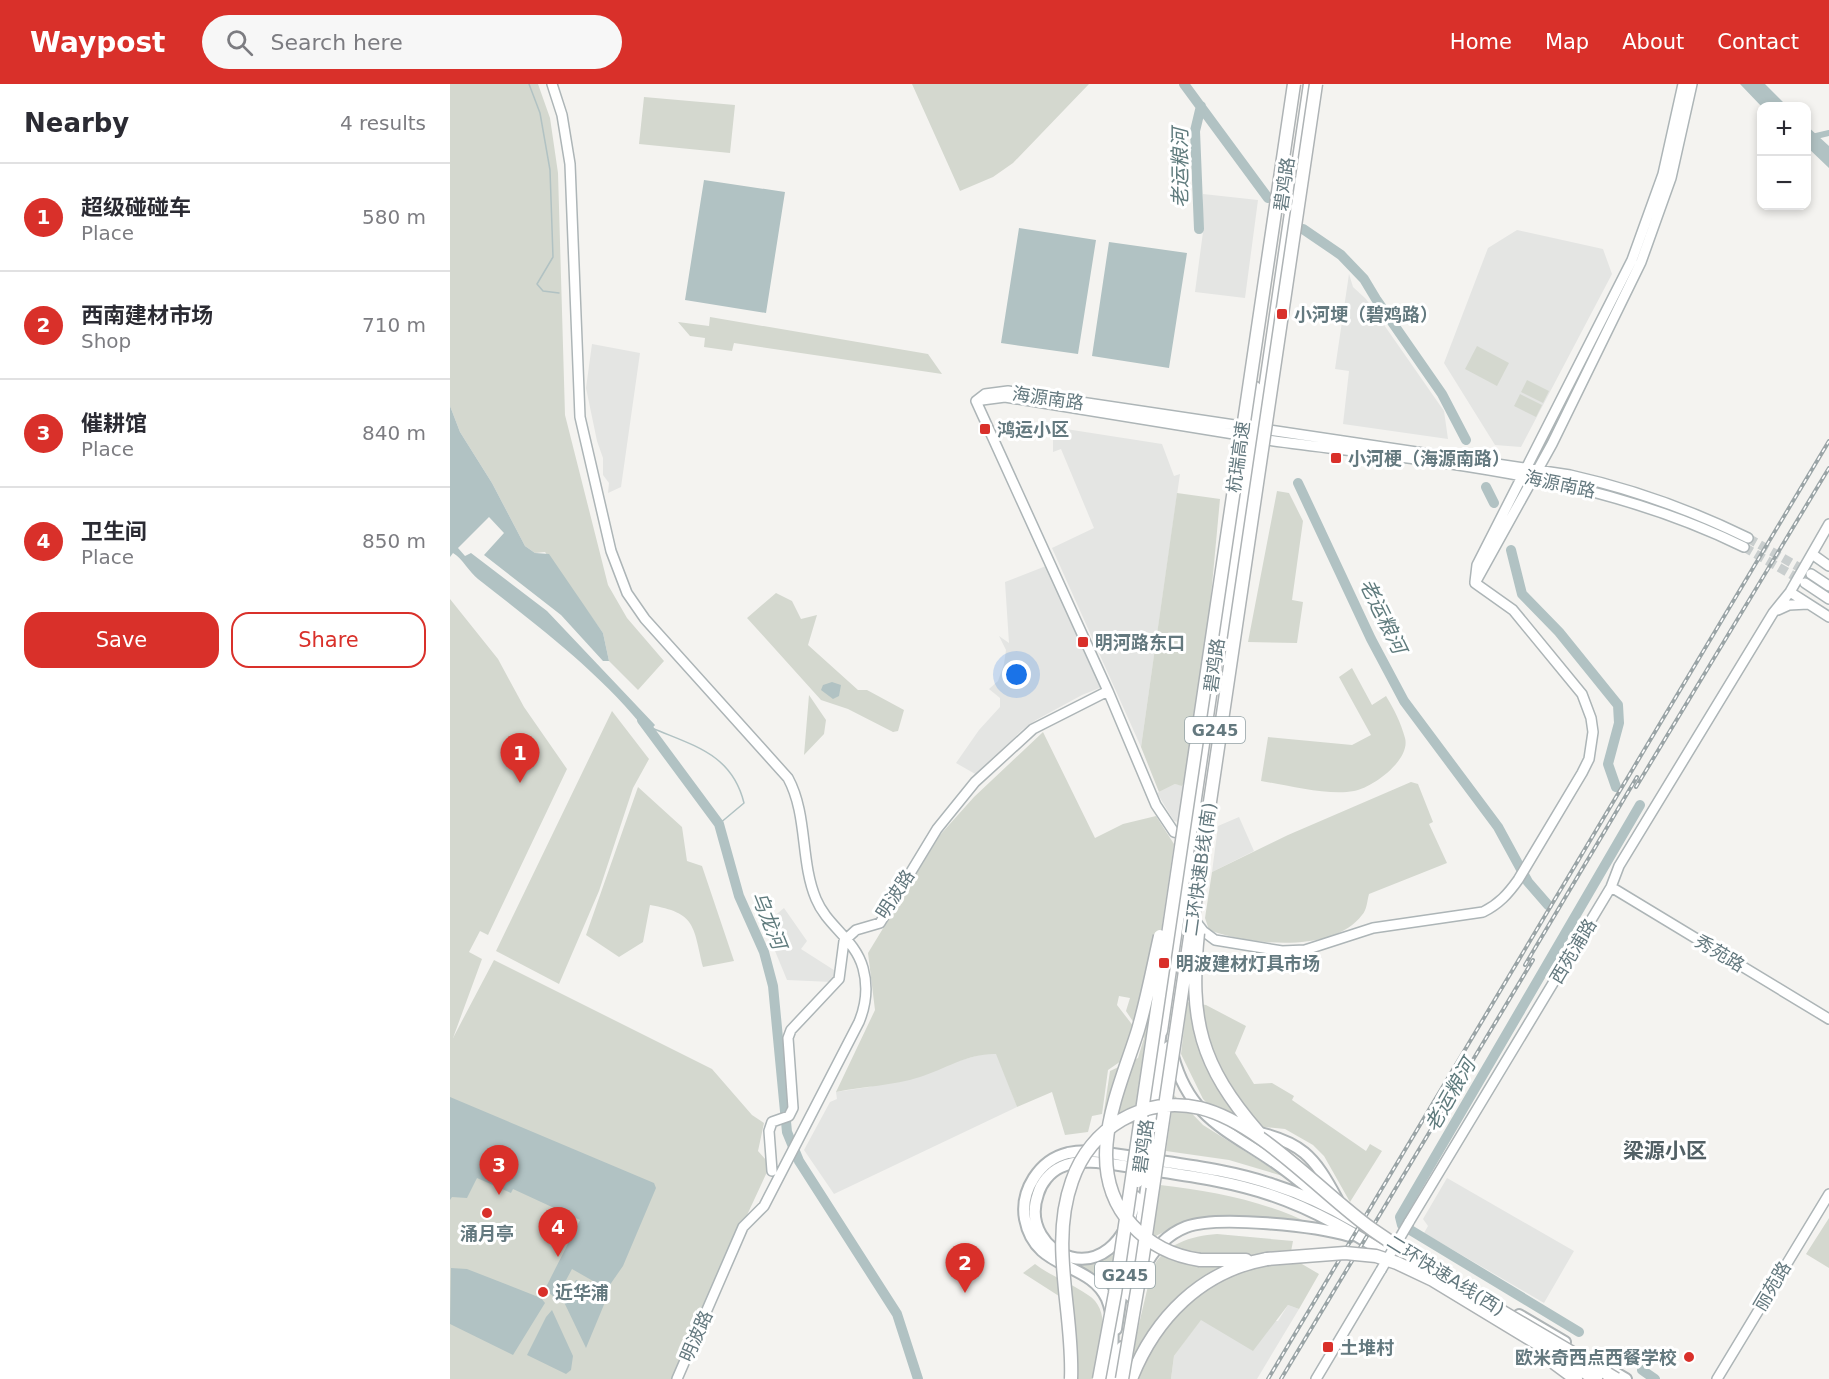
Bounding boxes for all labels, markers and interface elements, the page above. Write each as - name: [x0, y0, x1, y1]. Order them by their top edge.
- search box: [202, 15, 622, 69]
- text: Waypost: [30, 26, 166, 59]
- icon: search: [223, 26, 256, 59]
- text: Search here: [271, 30, 403, 55]
- text: Home: [1450, 30, 1512, 54]
- text: Map: [1545, 30, 1589, 54]
- text: About: [1622, 30, 1684, 54]
- text: Contact: [1717, 30, 1799, 54]
- map controls: [1757, 102, 1811, 210]
- button: +: [1757, 102, 1811, 156]
- text: Nearby: [24, 108, 129, 138]
- text: 4 results: [340, 111, 426, 135]
- water label: 老运粮河: [1168, 124, 1192, 208]
- street label: 碧鸡路: [1270, 156, 1298, 212]
- button: −: [1757, 156, 1811, 210]
- text: 超级碰碰车: [81, 195, 191, 220]
- text: 1: [37, 205, 50, 229]
- text: 580 m: [362, 205, 426, 229]
- text: Place: [81, 221, 134, 245]
- text: 西南建材市场: [81, 303, 213, 328]
- place label: 小河埂（碧鸡路）: [1294, 304, 1438, 325]
- marker: 小河埂（碧鸡路）: [1275, 307, 1289, 321]
- text: 2: [37, 313, 50, 337]
- text: 710 m: [362, 313, 426, 337]
- text: Shop: [81, 329, 131, 353]
- street label: 海源南路: [1011, 383, 1085, 413]
- text: 催耕馆: [81, 411, 147, 436]
- place label: 鸿运小区: [997, 419, 1069, 440]
- street label: 杭瑞高速: [1223, 420, 1253, 494]
- text: 3: [37, 421, 50, 445]
- text: 840 m: [362, 421, 426, 445]
- marker: 鸿运小区: [978, 422, 992, 436]
- text: Place: [81, 437, 134, 461]
- place label: 小河梗（海源南路）: [1348, 448, 1510, 469]
- marker: 小河梗（海源南路）: [1329, 451, 1343, 465]
- street label: 海源南路: [1523, 466, 1597, 502]
- text: 卫生间: [81, 519, 147, 544]
- text: 4: [37, 529, 50, 553]
- text: 850 m: [362, 529, 426, 553]
- text: Place: [81, 545, 134, 569]
- water label: 老运粮河: [1355, 575, 1413, 661]
- button: Save: [24, 612, 219, 668]
- button: Share: [231, 612, 426, 668]
- place label: 明河路东口: [1095, 632, 1185, 653]
- marker: 明河路东口: [1076, 635, 1090, 649]
- street label: 碧鸡路: [1200, 637, 1228, 693]
- your location: [1002, 660, 1031, 689]
- road number: G245: [1185, 717, 1245, 743]
- pin: 1: [500, 734, 540, 783]
- street label: 二环快速B线(南): [1180, 801, 1220, 937]
- street label: 明波路: [871, 866, 919, 922]
- water label: 乌龙河: [747, 888, 793, 956]
- street label: 西苑浦路: [1545, 915, 1601, 987]
- street label: 秀苑路: [1691, 930, 1749, 976]
- place label: 明波建材灯具市场: [1176, 953, 1320, 974]
- marker: 明波建材灯具市场: [1157, 956, 1171, 970]
- water label: 老运粮河: [1420, 1051, 1482, 1136]
- street label: 碧鸡路: [1129, 1118, 1157, 1174]
- district label: 梁源小区: [1623, 1139, 1707, 1163]
- pin: 3: [479, 1146, 518, 1195]
- marker: 涌月亭: [480, 1206, 494, 1220]
- pin: 4: [538, 1208, 578, 1257]
- place label: 涌月亭: [460, 1223, 514, 1244]
- street label: 二环快速A线(西): [1383, 1230, 1509, 1320]
- pin: 2: [946, 1244, 984, 1293]
- street label: 丽苑路: [1749, 1257, 1795, 1315]
- road number: G245: [1095, 1262, 1155, 1288]
- place label: 近华浦: [555, 1282, 609, 1303]
- marker: 近华浦: [536, 1285, 550, 1299]
- street label: 明波路: [675, 1307, 717, 1365]
- place label: 土堆村: [1340, 1337, 1394, 1358]
- marker: 土堆村: [1321, 1340, 1335, 1354]
- place label: 欧米奇西点西餐学校: [1515, 1347, 1677, 1368]
- marker: 欧米奇西点西餐学校: [1682, 1350, 1696, 1364]

